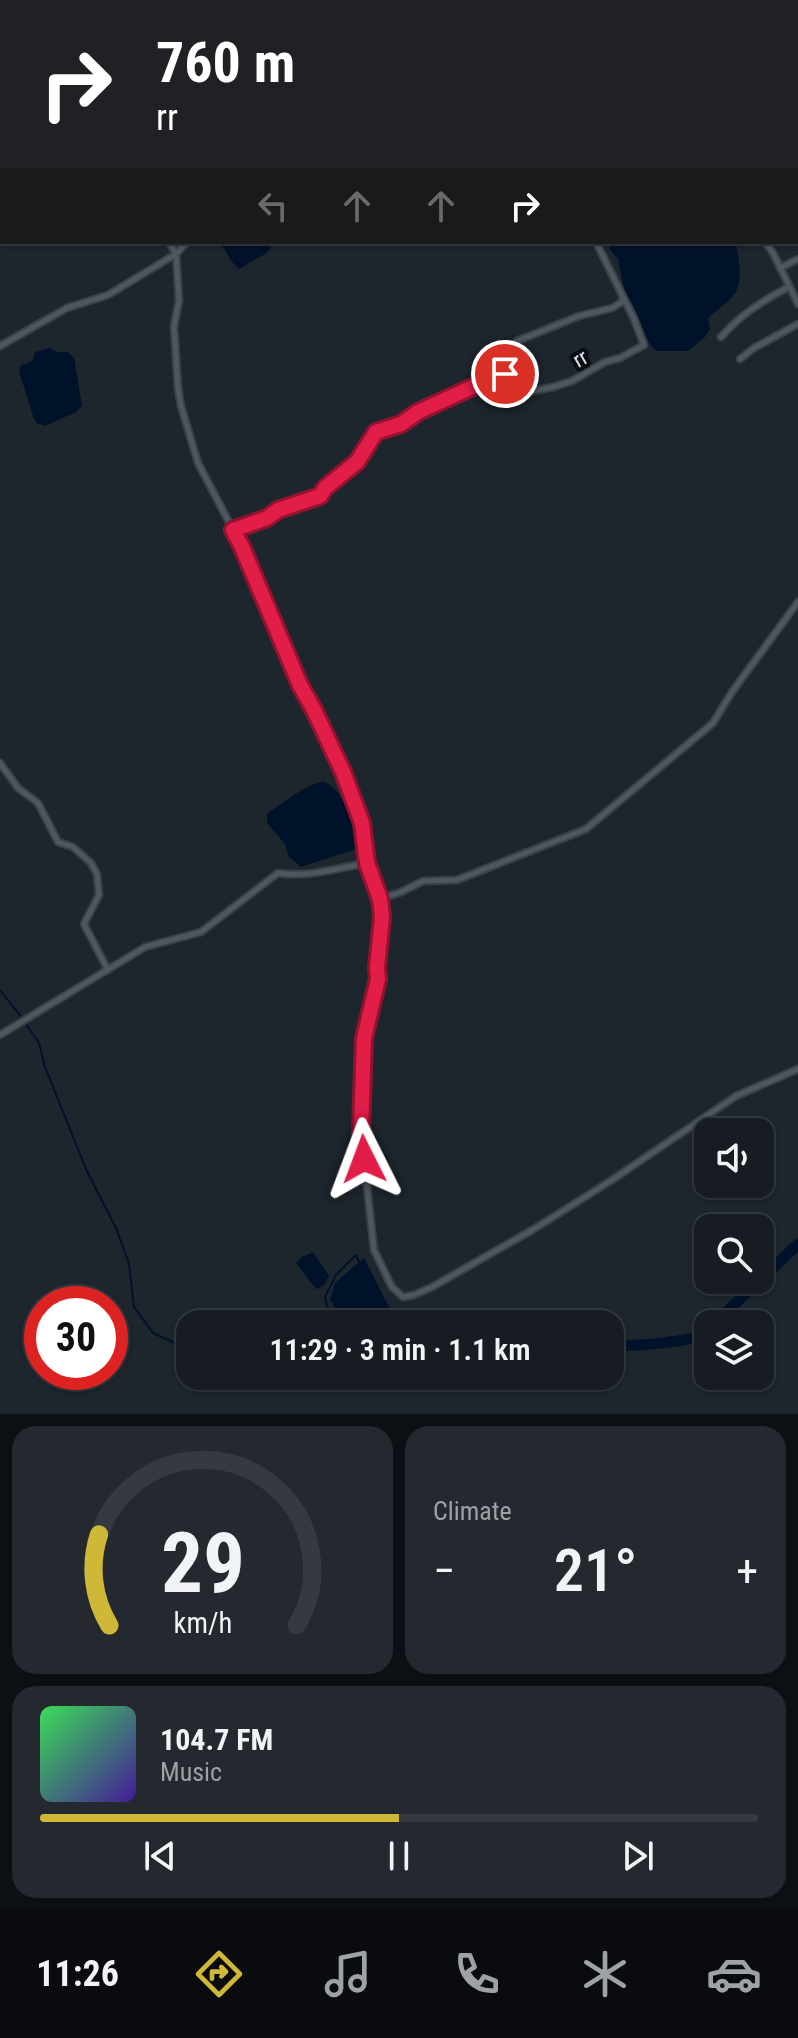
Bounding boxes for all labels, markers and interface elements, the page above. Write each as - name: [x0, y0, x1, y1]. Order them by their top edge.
- text: 760 m: [156, 30, 295, 96]
- icon: right: [24, 32, 128, 136]
- text: rr: [156, 97, 178, 139]
- icon: left: [251, 184, 295, 228]
- icon: ahead: [335, 184, 379, 228]
- icon: ahead: [419, 184, 463, 228]
- icon: right: [503, 184, 547, 228]
- pin: [471, 340, 539, 408]
- street label: rr: [568, 344, 593, 373]
- icon: arrive: [483, 352, 527, 396]
- position arrow: [322, 1117, 406, 1201]
- map controls: [694, 1118, 774, 1390]
- button: sound: [694, 1118, 774, 1198]
- button: search: [694, 1214, 774, 1294]
- speed limit sign: 30: [24, 1286, 128, 1390]
- button: layers: [694, 1310, 774, 1390]
- text: 11:29 · 3 min · 1.1 km: [270, 1332, 531, 1367]
- text: Climate: [433, 1496, 512, 1526]
- text: 29: [160, 1515, 245, 1612]
- text: 21°: [554, 1535, 637, 1606]
- text: −: [433, 1545, 455, 1597]
- text: +: [736, 1545, 758, 1597]
- text: km/h: [173, 1606, 232, 1640]
- text: 104.7 FM: [160, 1722, 273, 1757]
- text: Music: [160, 1757, 222, 1787]
- icon: previous: [138, 1834, 182, 1878]
- icon: pause: [377, 1834, 421, 1878]
- icon: next: [616, 1834, 660, 1878]
- icon: directions: [191, 1946, 247, 2002]
- icon: music: [320, 1946, 376, 2002]
- icon: phone: [449, 1946, 505, 2002]
- icon: climate: [577, 1946, 633, 2002]
- icon: car: [706, 1946, 762, 2002]
- text: 11:26: [36, 1953, 119, 1995]

